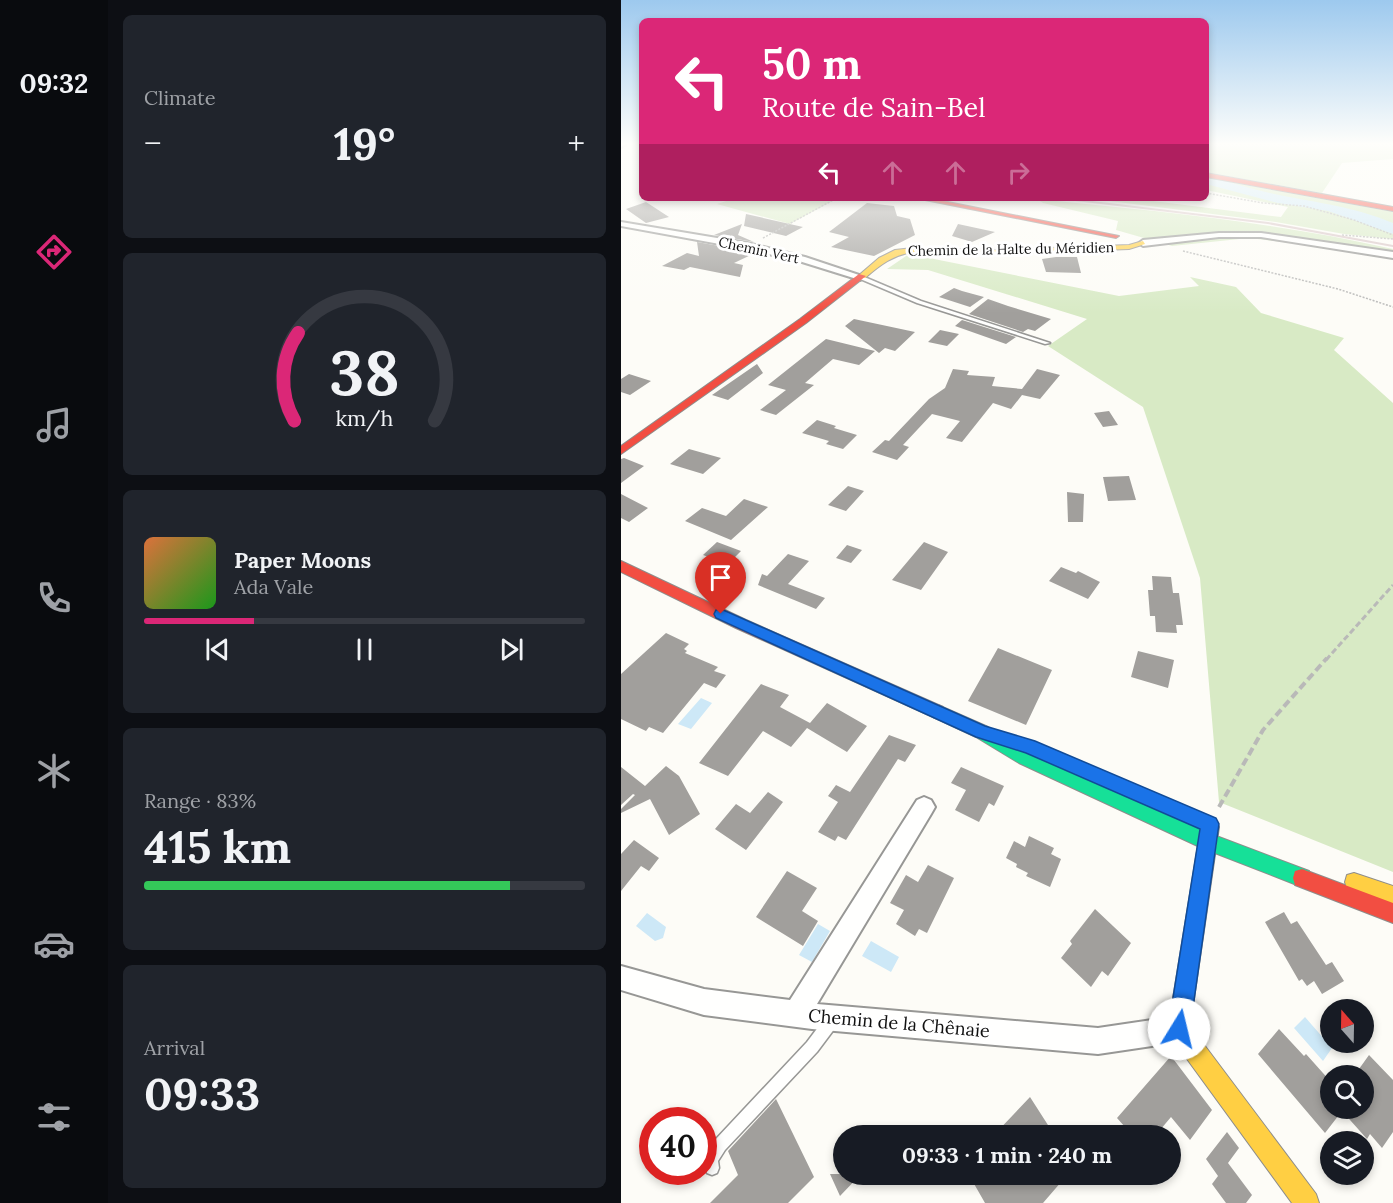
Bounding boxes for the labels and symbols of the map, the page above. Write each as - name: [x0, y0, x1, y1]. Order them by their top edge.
- street label: Chemin Vert: [717, 233, 802, 267]
- street label: Chemin de la Halte du Méridien: [908, 238, 1115, 260]
- pin: [695, 552, 746, 614]
- position arrow: [1147, 997, 1211, 1061]
- north arrow: [1320, 999, 1374, 1053]
- street label: Chemin de la Chênaie: [807, 1004, 991, 1042]
- speed limit sign: 40: [639, 1107, 717, 1185]

